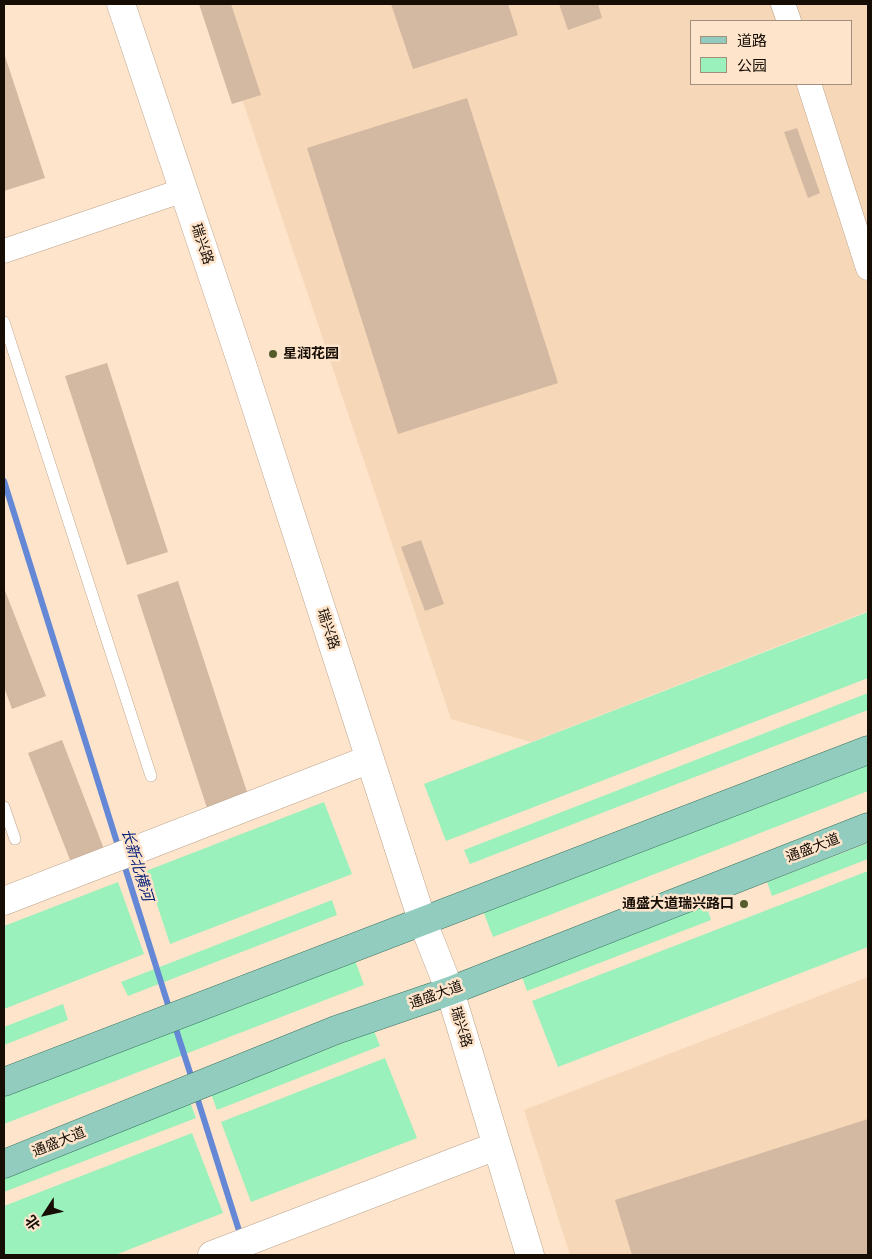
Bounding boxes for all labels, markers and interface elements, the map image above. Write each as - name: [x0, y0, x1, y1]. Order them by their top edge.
- legend: [690, 20, 852, 85]
- text: 道路: [737, 32, 767, 50]
- text: 公园: [737, 57, 767, 75]
- street label: 瑞兴路: [188, 221, 216, 267]
- place label: 星润花园: [283, 346, 339, 362]
- marker: 星润花园: [267, 348, 279, 360]
- street label: 瑞兴路: [314, 606, 342, 652]
- water label: 长新北横河: [117, 827, 157, 903]
- street label: 通盛大道: [784, 830, 842, 866]
- place label: 通盛大道瑞兴路口: [622, 896, 734, 912]
- marker: 通盛大道瑞兴路口: [738, 898, 750, 910]
- street label: 通盛大道: [407, 978, 465, 1012]
- street label: 瑞兴路: [447, 1004, 475, 1050]
- street label: 通盛大道: [30, 1124, 88, 1160]
- north arrow: [20, 1189, 70, 1239]
- text: 北: [22, 1212, 43, 1233]

